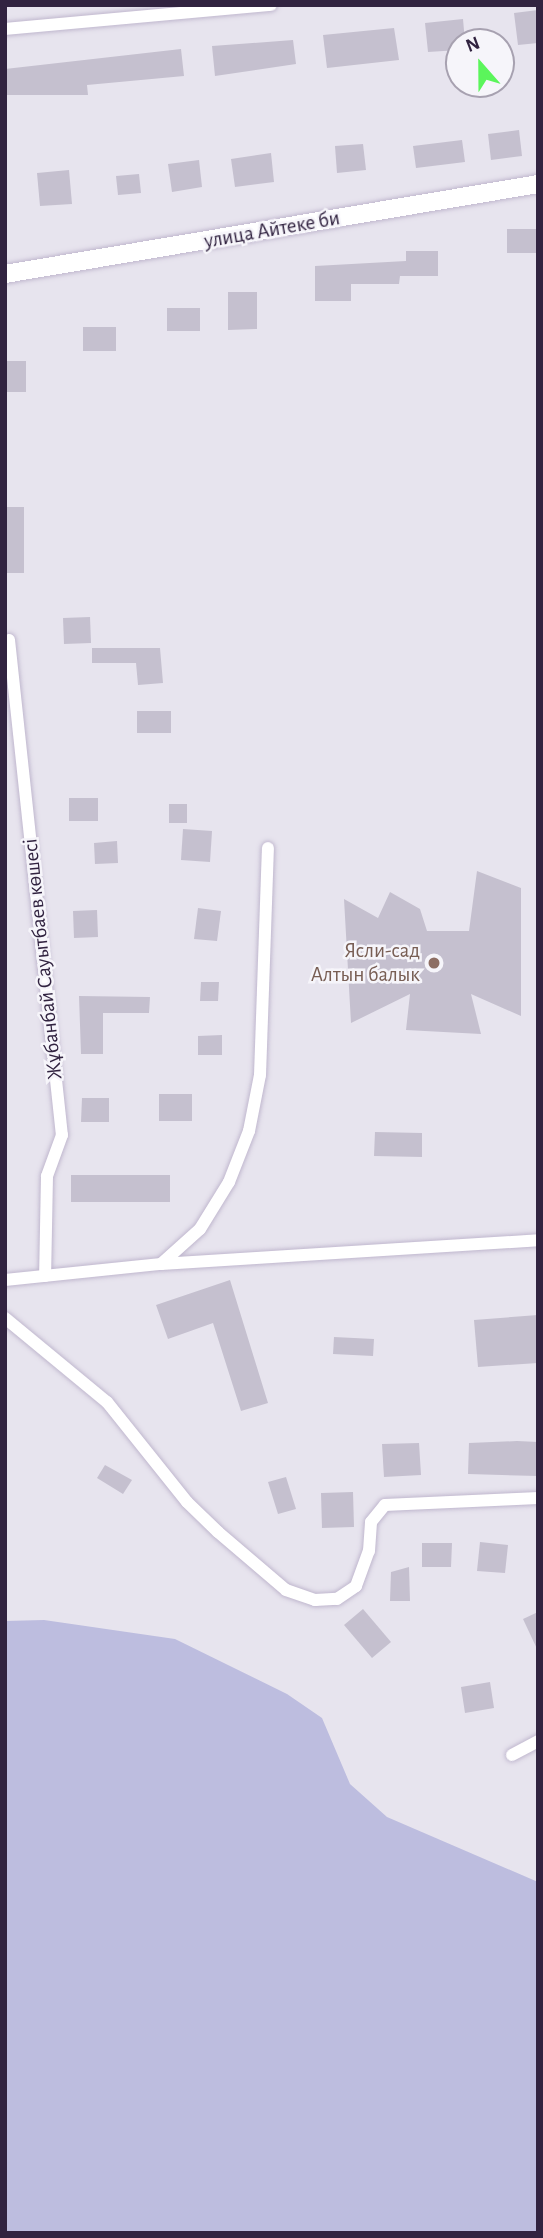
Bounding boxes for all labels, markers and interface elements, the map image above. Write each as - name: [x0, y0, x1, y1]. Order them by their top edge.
- north arrow: [445, 28, 515, 98]
- text: N: [463, 34, 483, 56]
- street label: улица Айтеке би: [202, 206, 342, 254]
- street label: Жұбанбай Сауытбаев көшесі: [18, 837, 68, 1081]
- place label: Ясли-сад Алтын балык: [311, 938, 420, 988]
- marker: Ясли-сад Алтын балык: [426, 955, 442, 971]

